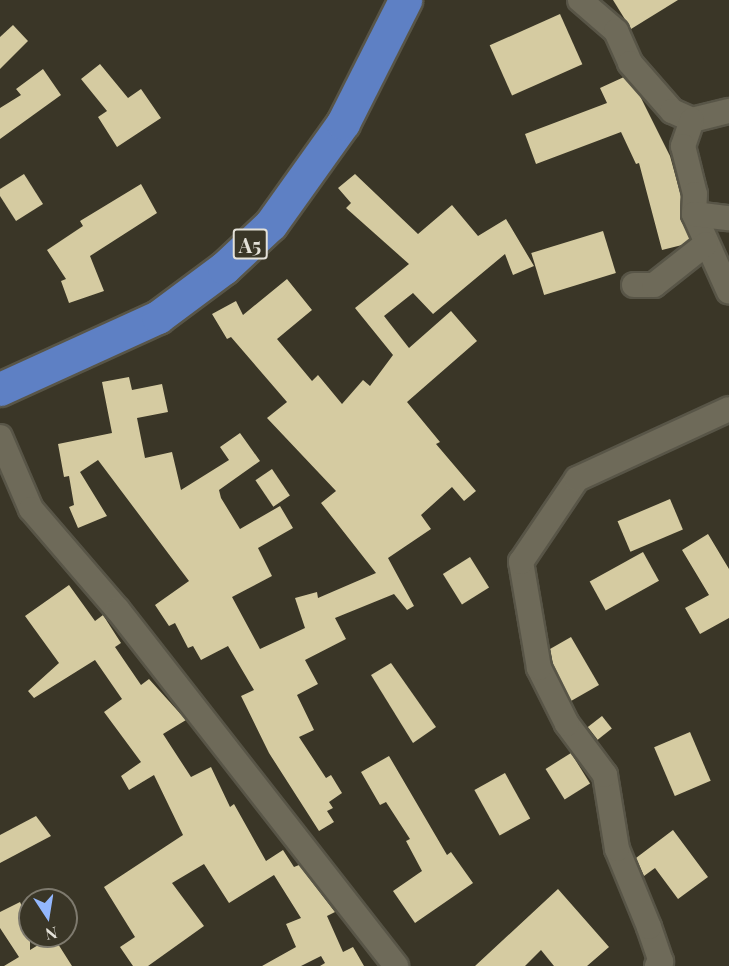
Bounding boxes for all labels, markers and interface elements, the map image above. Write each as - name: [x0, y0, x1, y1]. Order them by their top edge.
- road number: A5: [232, 227, 268, 261]
- north arrow: [18, 888, 78, 948]
- text: N: [44, 923, 59, 946]

